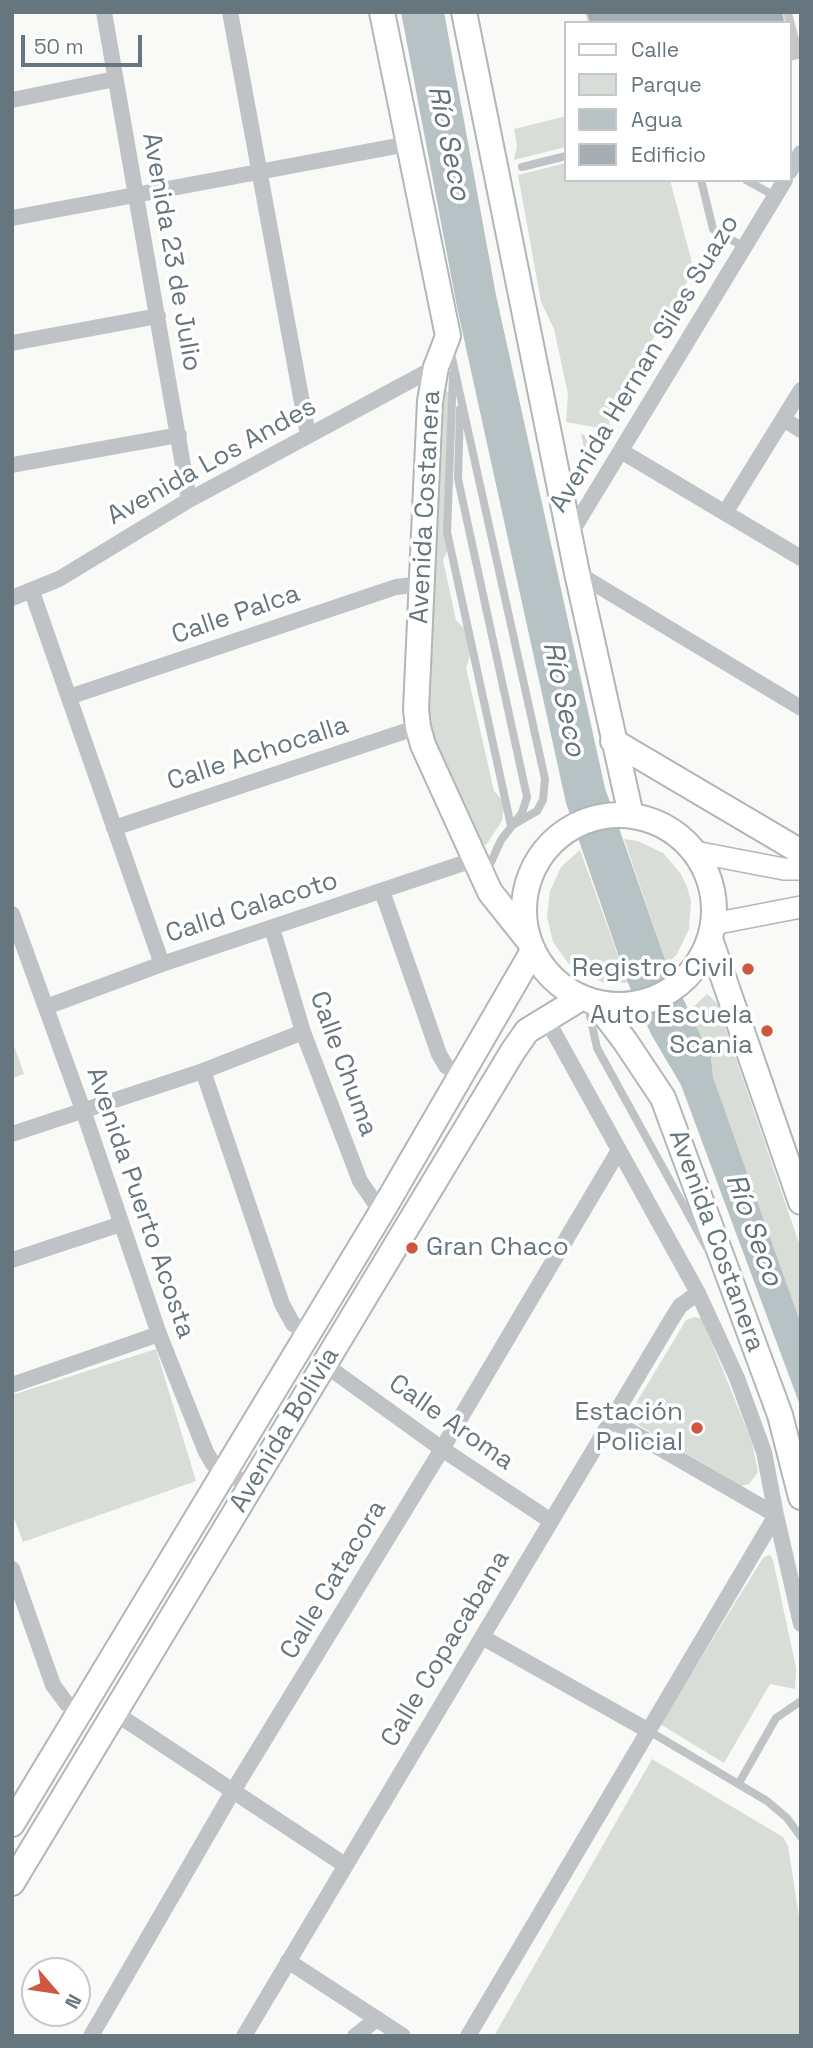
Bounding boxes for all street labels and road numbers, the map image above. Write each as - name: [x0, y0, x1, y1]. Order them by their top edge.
- street label: Avenida 23 de Julio: [135, 130, 207, 374]
- street label: Avenida Hernan Siles Suazo: [544, 210, 746, 518]
- street label: Avenida Costanera: [404, 389, 448, 625]
- street label: Avenida Los Andes: [102, 392, 322, 532]
- street label: Calle Palca: [168, 579, 304, 651]
- street label: Calle Achocalla: [164, 710, 352, 798]
- street label: Calld Calacoto: [162, 865, 342, 951]
- street label: Calle Chuma: [302, 987, 384, 1141]
- street label: Avenida Puerto Acosta: [79, 1063, 201, 1343]
- street label: Avenida Costanera: [661, 1126, 771, 1356]
- street label: Avenida Bolivia: [224, 1342, 346, 1518]
- street label: Calle Aroma: [382, 1368, 520, 1478]
- street label: Calle Catacora: [274, 1495, 394, 1665]
- street label: Calle Copacabana: [375, 1545, 517, 1753]

